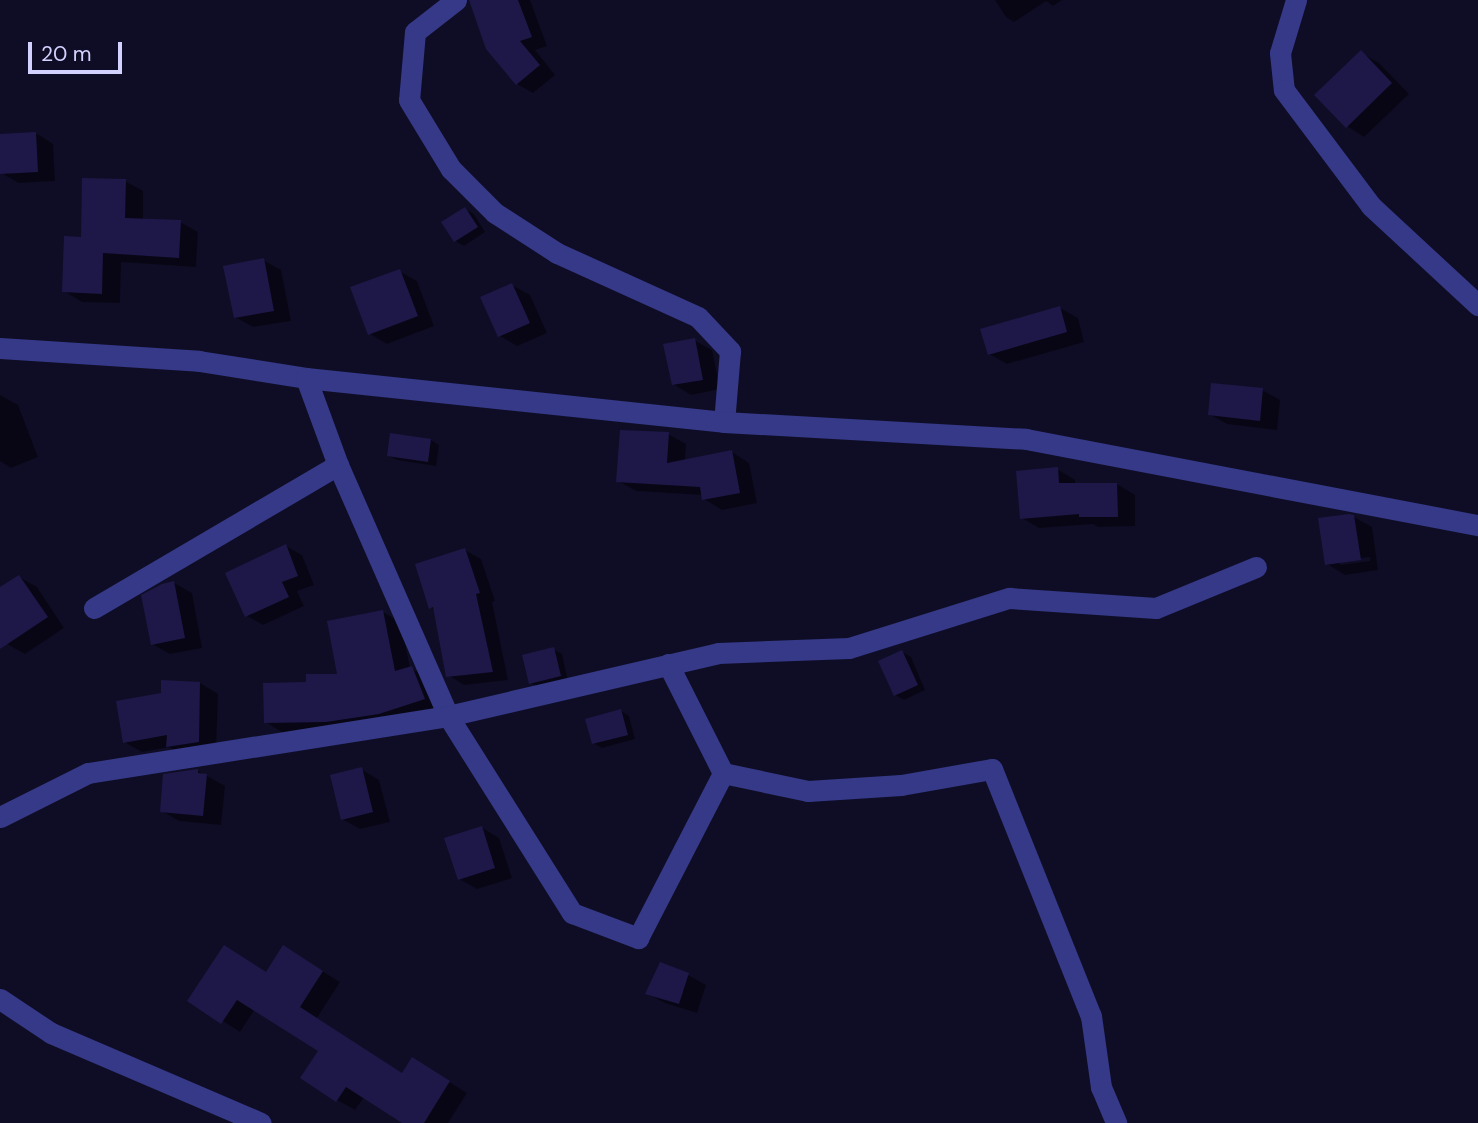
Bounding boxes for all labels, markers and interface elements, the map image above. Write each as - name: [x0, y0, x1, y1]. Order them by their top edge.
- scale bar: [32, 28, 126, 72]
- text: 20 m: [41, 40, 92, 68]

